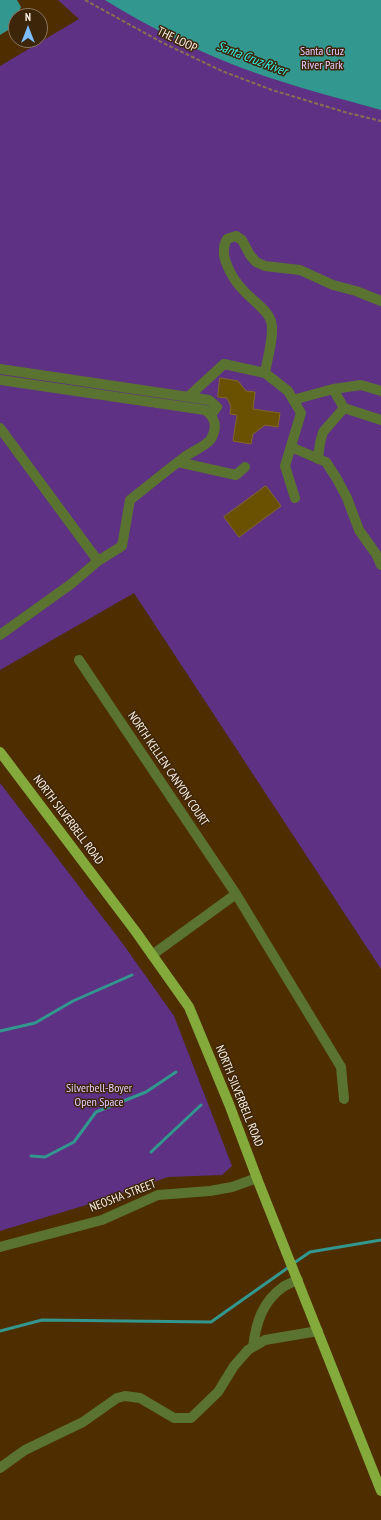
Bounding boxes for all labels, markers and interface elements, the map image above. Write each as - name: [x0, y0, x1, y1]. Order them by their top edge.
- north arrow: [8, 8, 48, 48]
- text: N: [25, 10, 31, 24]
- street label: THE LOOP: [155, 24, 199, 56]
- water label: Santa Cruz River: [215, 39, 289, 79]
- park label: Santa Cruz River Park: [300, 45, 344, 73]
- street label: NORTH KELLEN CANYON COURT: [124, 709, 212, 829]
- street label: NORTH SILVERBELL ROAD: [30, 773, 106, 867]
- street label: NORTH SILVERBELL ROAD: [212, 1043, 266, 1149]
- park label: Silverbell-Boyer Open Space: [66, 1082, 132, 1110]
- street label: NEOSHA STREET: [88, 1177, 158, 1215]

